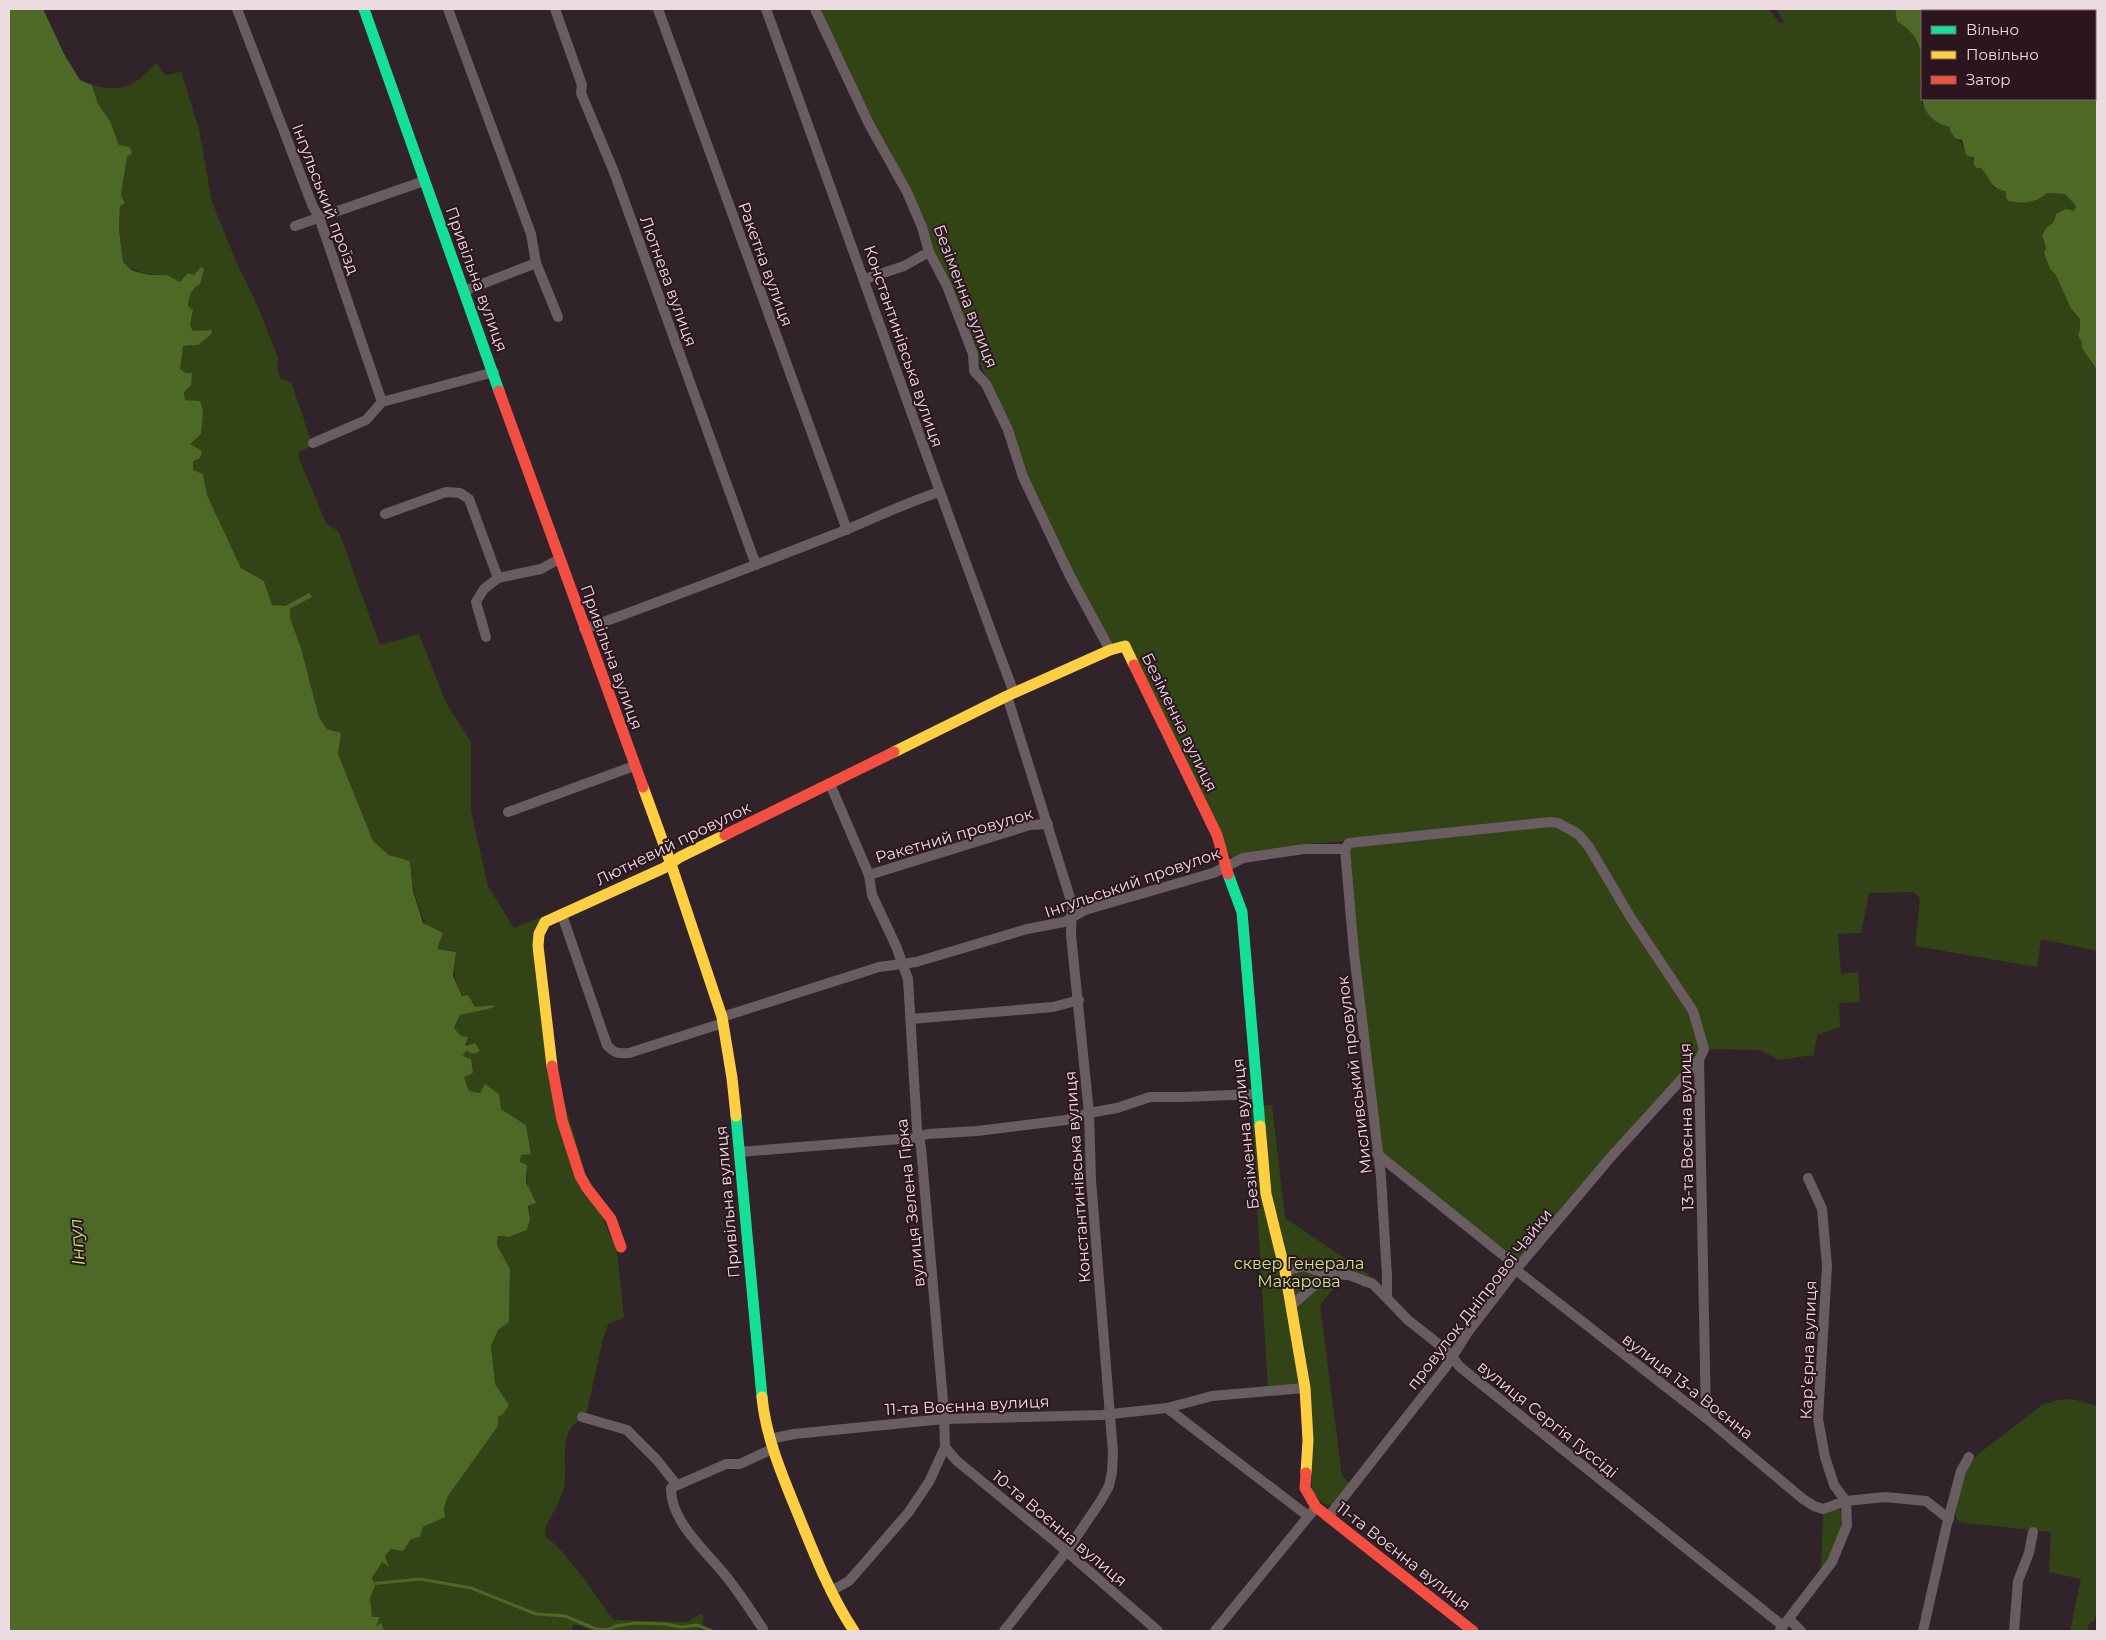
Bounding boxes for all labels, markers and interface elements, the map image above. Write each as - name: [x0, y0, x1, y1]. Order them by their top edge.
- legend: [1921, 10, 2096, 100]
- text: Вільно: [1966, 20, 2019, 39]
- text: Повільно: [1966, 45, 2039, 64]
- text: Затор: [1966, 70, 2011, 89]
- street label: Інгульський проїзд: [288, 121, 363, 277]
- street label: Ракетна вулиця: [734, 199, 797, 329]
- street label: Привільна вулиця: [441, 204, 512, 354]
- street label: Лютнева вулиця: [636, 213, 701, 349]
- street label: Безіменна вулиця: [929, 222, 1002, 371]
- street label: Константинівська вулиця: [860, 243, 947, 450]
- street label: Привільна вулиця: [576, 582, 647, 732]
- street label: Безіменна вулиця: [1138, 650, 1221, 795]
- street label: Лютневий провулок: [593, 797, 754, 889]
- street label: Ракетний провулок: [873, 804, 1036, 867]
- street label: Інгульський провулок: [1042, 843, 1223, 921]
- street label: Мисливський провулок: [1333, 974, 1376, 1175]
- street label: 13-та Воєнна вулиця: [1676, 1043, 1697, 1211]
- street label: Безіменна вулиця: [1228, 1057, 1263, 1211]
- street label: Константинівська вулиця: [1061, 1070, 1094, 1284]
- street label: вулиця Зелена Гірка: [892, 1118, 929, 1288]
- street label: Привільна вулиця: [711, 1125, 744, 1279]
- street label: провулок Дніпрової Чайки: [1403, 1205, 1556, 1394]
- water label: Інгул: [64, 1218, 90, 1266]
- park label: сквер Генерала Макарова: [1234, 1254, 1364, 1291]
- street label: Карʼєрна вулиця: [1797, 1280, 1820, 1420]
- street label: вулиця 13-а Воєнна: [1618, 1329, 1757, 1443]
- street label: вулиця Сергія Гуссіді: [1474, 1357, 1622, 1482]
- street label: 11-та Воєнна вулиця: [884, 1392, 1050, 1419]
- street label: 10-та Воєнна вулиця: [989, 1467, 1131, 1590]
- street label: 11-та Воєнна вулиця: [1333, 1498, 1475, 1615]

